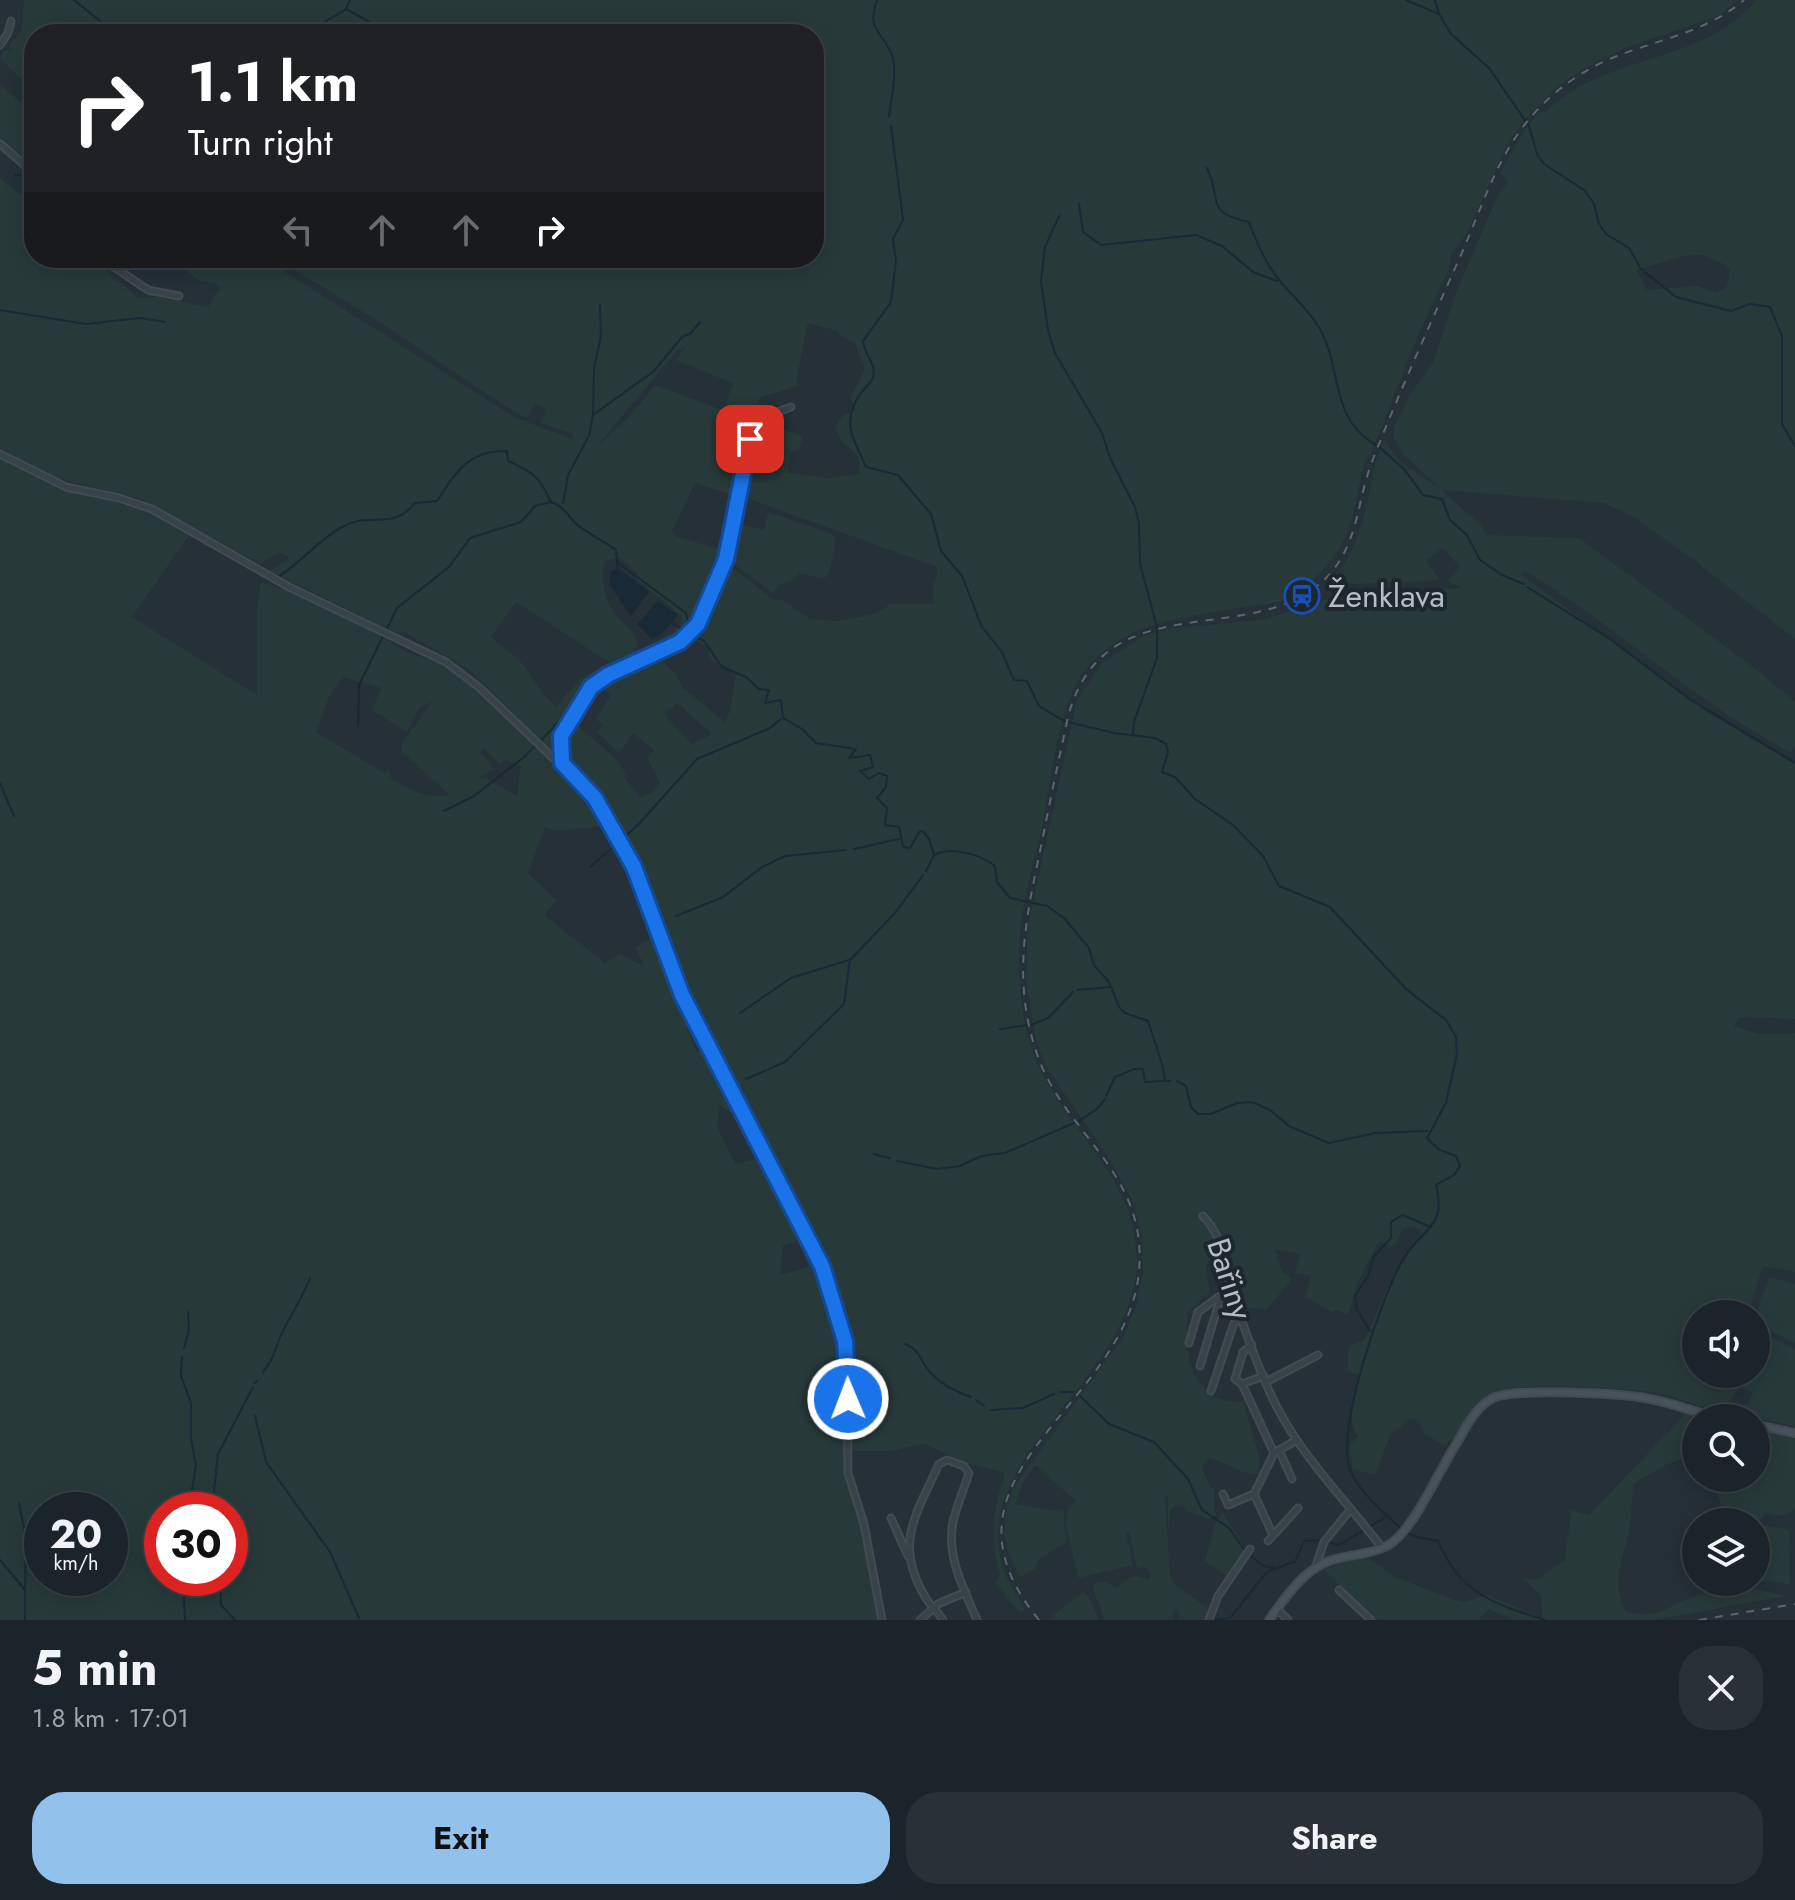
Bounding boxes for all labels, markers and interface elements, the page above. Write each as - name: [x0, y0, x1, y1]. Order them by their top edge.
- text: 1.1 km: [188, 41, 358, 122]
- icon: right: [56, 56, 160, 160]
- text: Turn right: [188, 116, 333, 168]
- icon: left: [276, 208, 320, 252]
- icon: ahead: [360, 208, 404, 252]
- icon: ahead: [444, 208, 488, 252]
- icon: right: [528, 208, 572, 252]
- pin: [716, 405, 784, 473]
- icon: arrive: [728, 417, 772, 461]
- place label: Ženklava: [1328, 573, 1445, 619]
- station icon: Ženklava: [1283, 577, 1321, 615]
- street label: Bařiny: [1195, 1232, 1265, 1327]
- map controls: [1682, 1300, 1770, 1596]
- button: sound: [1682, 1300, 1770, 1388]
- position arrow: [806, 1357, 890, 1441]
- button: search: [1682, 1404, 1770, 1492]
- speed limit sign: 30: [144, 1492, 248, 1596]
- text: 20: [50, 1505, 102, 1563]
- button: layers: [1682, 1508, 1770, 1596]
- text: km/h: [53, 1549, 99, 1578]
- text: 5 min: [32, 1634, 158, 1703]
- button: close: [1679, 1646, 1763, 1730]
- text: 1.8 km · 17:01: [32, 1699, 189, 1737]
- button: Exit: [32, 1792, 890, 1884]
- button: Share: [906, 1792, 1763, 1884]

